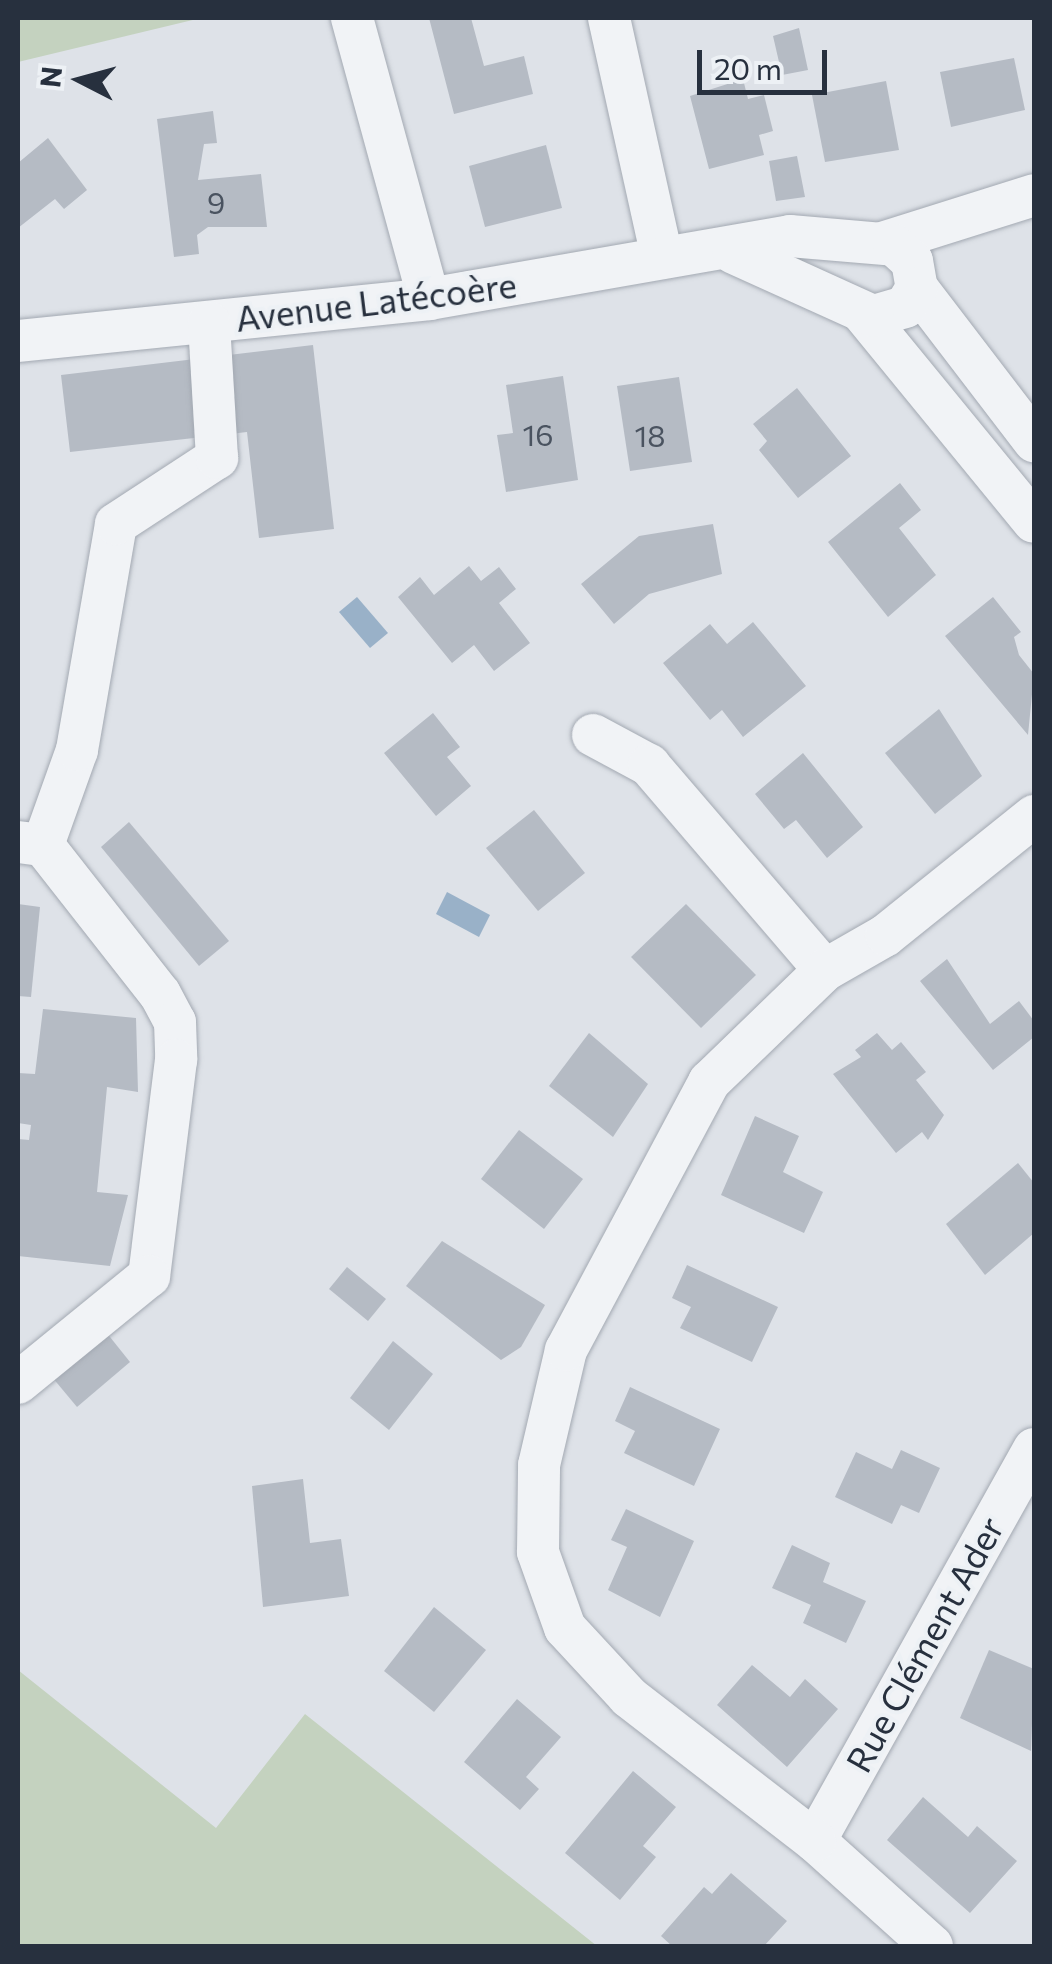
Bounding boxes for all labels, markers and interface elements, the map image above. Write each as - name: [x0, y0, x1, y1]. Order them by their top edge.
- north arrow: [30, 30, 130, 130]
- scale bar: [702, 30, 832, 92]
- text: 20 m: [714, 49, 782, 86]
- text: N: [32, 65, 68, 89]
- house number: 9: [207, 184, 225, 220]
- street label: Avenue Latécoère: [233, 263, 519, 339]
- house number: 16: [522, 416, 554, 452]
- house number: 18: [634, 417, 666, 453]
- street label: Rue Clément Ader: [836, 1509, 1012, 1779]

